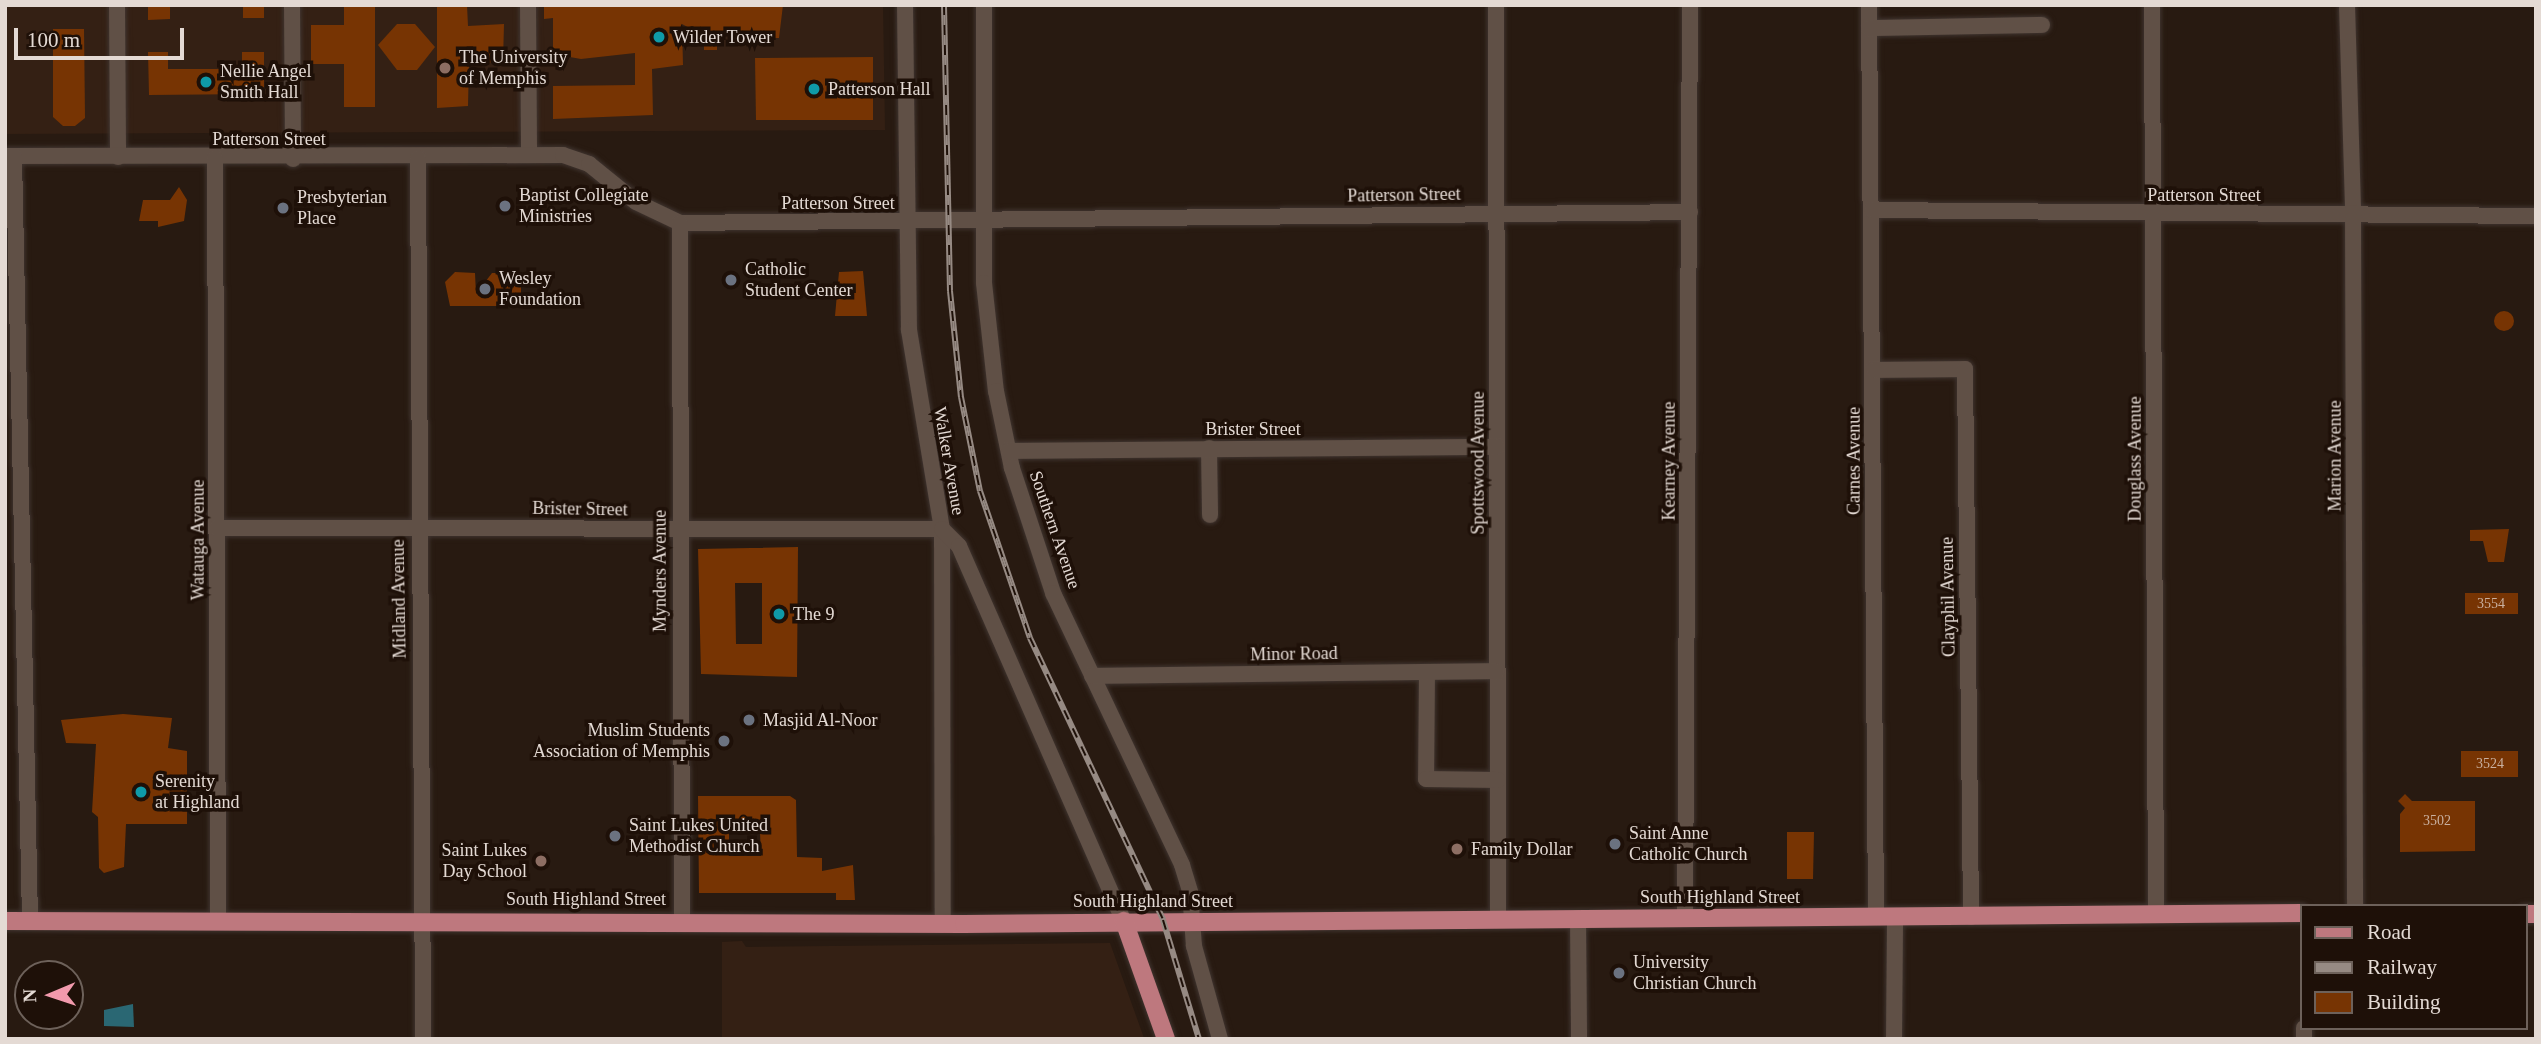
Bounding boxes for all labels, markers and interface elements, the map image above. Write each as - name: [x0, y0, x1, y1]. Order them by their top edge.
- scale bar: [18, 14, 187, 58]
- place label: Wilder Tower: [673, 26, 772, 48]
- text: 100 m: [27, 28, 80, 52]
- marker: Wilder Tower: [651, 29, 667, 45]
- place label: The University of Memphis: [459, 47, 567, 90]
- marker: The University of Memphis: [437, 60, 453, 76]
- place label: Nellie Angel Smith Hall: [220, 61, 312, 104]
- marker: Nellie Angel Smith Hall: [198, 74, 214, 90]
- place label: Patterson Hall: [828, 78, 930, 100]
- marker: Patterson Hall: [806, 81, 822, 97]
- street label: Patterson Street: [212, 128, 326, 150]
- street label: Patterson Street: [1347, 183, 1461, 207]
- street label: Patterson Street: [2147, 184, 2261, 206]
- place label: Baptist Collegiate Ministries: [519, 185, 648, 228]
- place label: Presbyterian Place: [297, 187, 387, 230]
- street label: Patterson Street: [781, 192, 895, 214]
- marker: Baptist Collegiate Ministries: [497, 198, 513, 214]
- marker: Presbyterian Place: [275, 200, 291, 216]
- place label: Catholic Student Center: [745, 259, 852, 302]
- place label: Wesley Foundation: [499, 268, 581, 310]
- marker: Catholic Student Center: [723, 272, 739, 288]
- marker: Wesley Foundation: [477, 281, 493, 297]
- street label: Spottswood Avenue: [1467, 391, 1489, 535]
- street label: Douglass Avenue: [2124, 396, 2146, 522]
- street label: Marion Avenue: [2324, 400, 2346, 512]
- street label: Kearney Avenue: [1658, 401, 1680, 521]
- street label: Walker Avenue: [929, 405, 969, 517]
- street label: Carnes Avenue: [1843, 406, 1865, 516]
- street label: Brister Street: [1205, 418, 1301, 440]
- street label: Southern Avenue: [1025, 468, 1085, 592]
- street label: Watauga Avenue: [187, 479, 209, 601]
- street label: Brister Street: [532, 497, 628, 521]
- street label: Mynders Avenue: [649, 509, 671, 633]
- street label: Clayphil Avenue: [1936, 536, 1960, 658]
- street label: Midland Avenue: [387, 539, 411, 659]
- house number: 3554: [2477, 596, 2505, 612]
- place label: The 9: [793, 603, 834, 625]
- marker: The 9: [771, 606, 787, 622]
- street label: Minor Road: [1250, 642, 1338, 666]
- place label: Masjid Al-Noor: [763, 709, 878, 731]
- marker: Masjid Al-Noor: [741, 712, 757, 728]
- place label: Muslim Students Association of Memphis: [533, 720, 710, 762]
- marker: Muslim Students Association of Memphis: [716, 733, 732, 749]
- house number: 3524: [2476, 756, 2504, 772]
- place label: Serenity at Highland: [155, 771, 239, 814]
- marker: Serenity at Highland: [133, 784, 149, 800]
- house number: 3502: [2423, 813, 2451, 829]
- place label: Saint Lukes United Methodist Church: [629, 815, 768, 858]
- place label: Saint Anne Catholic Church: [1629, 823, 1747, 866]
- marker: Saint Lukes United Methodist Church: [607, 828, 623, 844]
- marker: Saint Anne Catholic Church: [1607, 836, 1623, 852]
- place label: Family Dollar: [1471, 838, 1572, 860]
- place label: Saint Lukes Day School: [442, 840, 527, 882]
- marker: Family Dollar: [1449, 841, 1465, 857]
- marker: Saint Lukes Day School: [533, 853, 549, 869]
- street label: South Highland Street: [1640, 886, 1800, 908]
- street label: South Highland Street: [506, 888, 666, 910]
- street label: South Highland Street: [1073, 890, 1233, 912]
- legend: [2300, 904, 2527, 1030]
- text: Road: [2367, 920, 2411, 944]
- place label: University Christian Church: [1633, 952, 1756, 995]
- text: Railway: [2367, 955, 2437, 979]
- north arrow: [14, 960, 84, 1030]
- marker: University Christian Church: [1611, 965, 1627, 981]
- text: N: [19, 988, 40, 1003]
- text: Building: [2367, 990, 2441, 1014]

